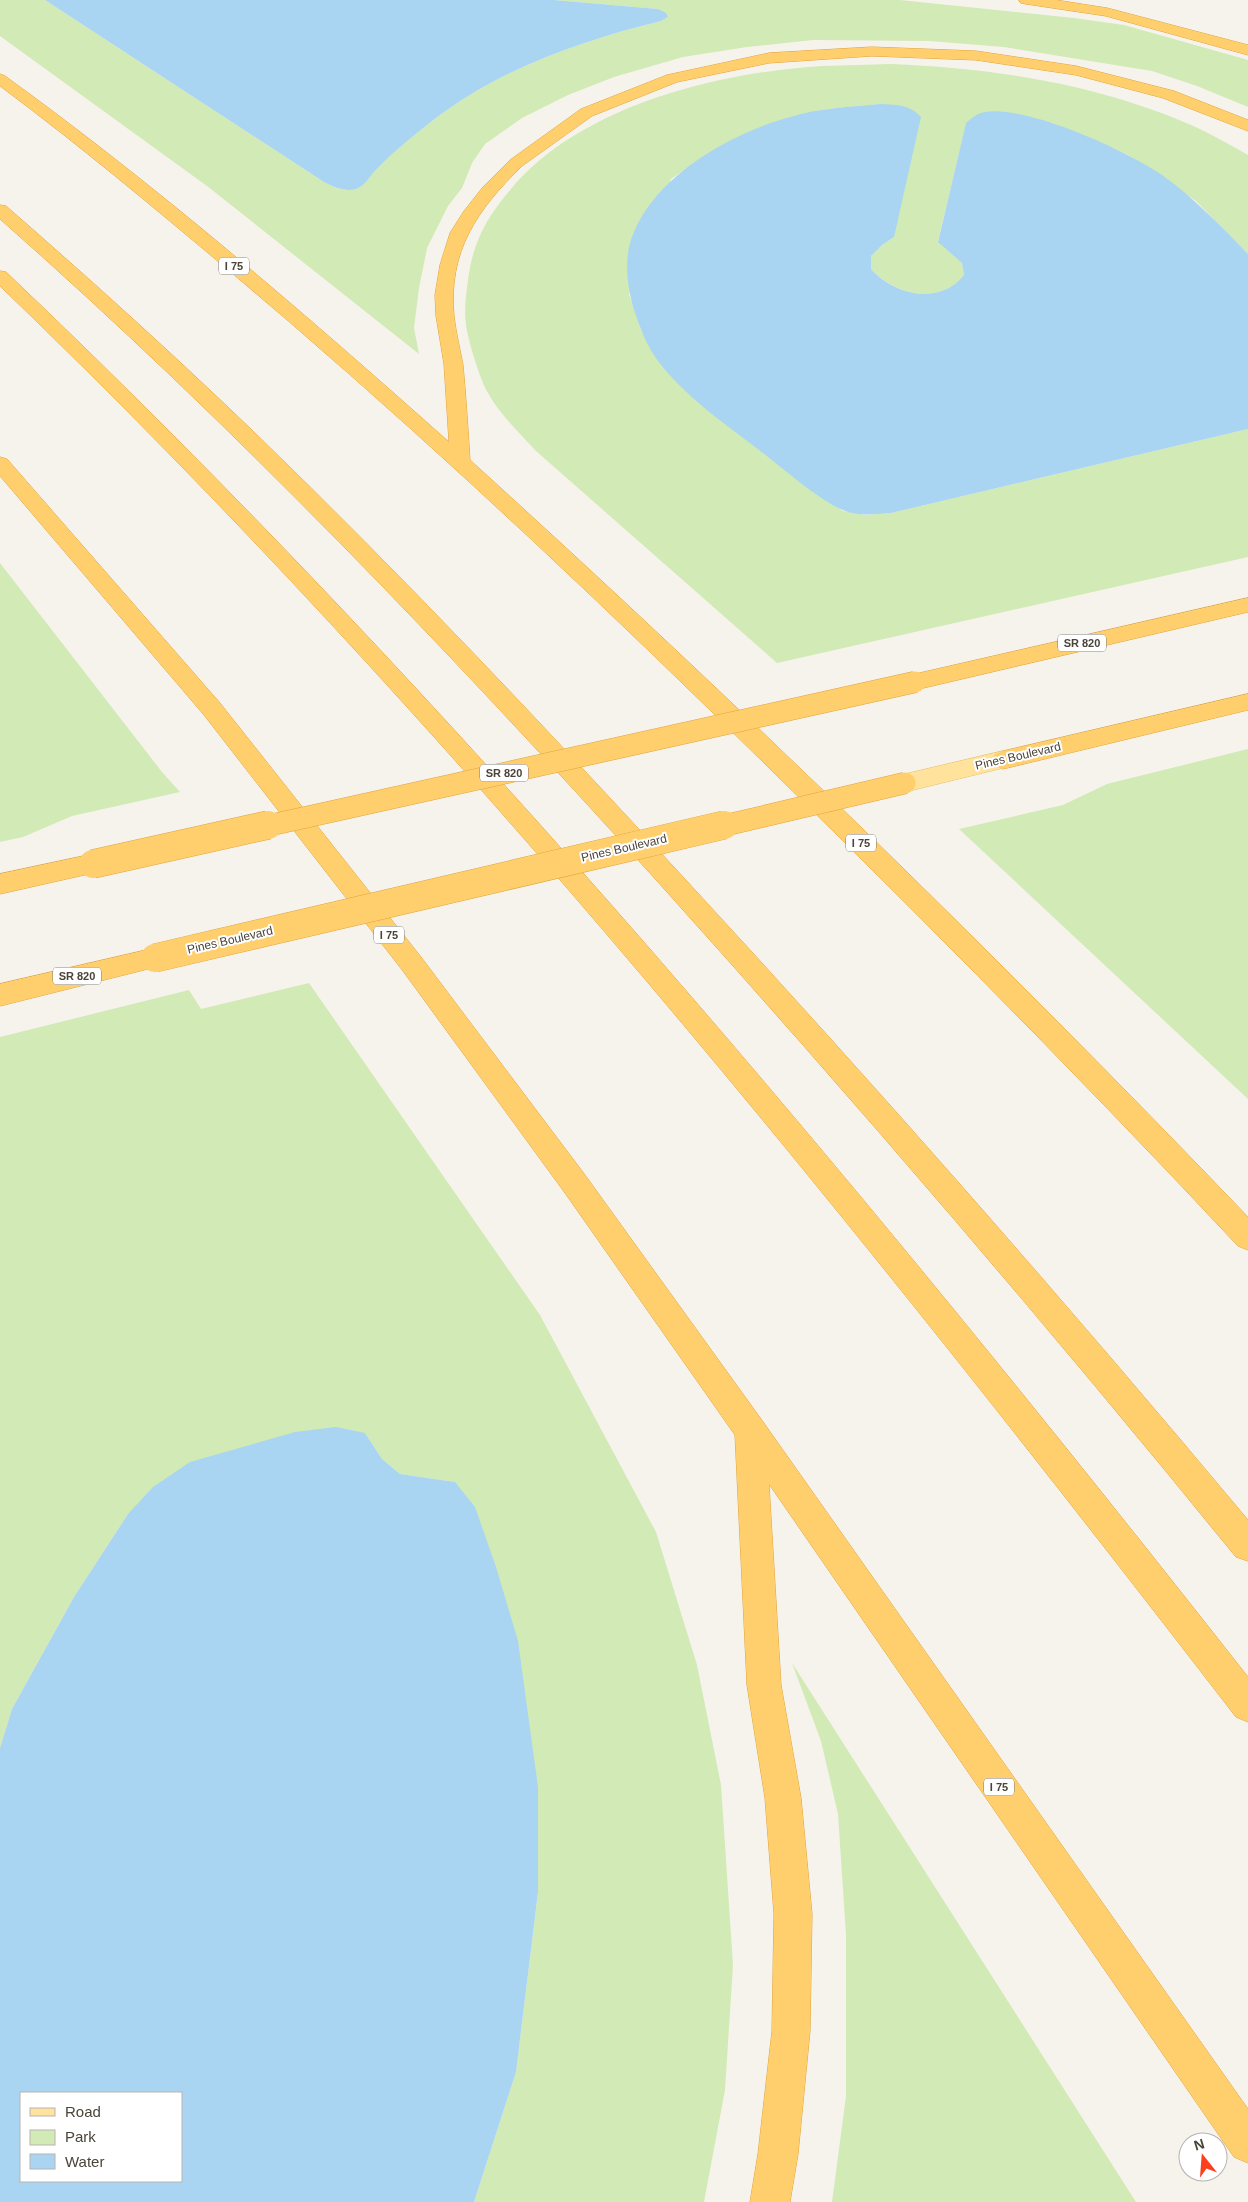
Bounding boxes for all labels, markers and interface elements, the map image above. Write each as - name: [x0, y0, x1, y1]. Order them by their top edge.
- road number: I 75: [219, 258, 249, 274]
- road number: SR 820: [1058, 634, 1106, 651]
- street label: Pines Boulevard: [974, 739, 1062, 773]
- road number: SR 820: [480, 764, 528, 781]
- street label: Pines Boulevard: [580, 831, 668, 865]
- road number: I 75: [846, 834, 876, 851]
- street label: Pines Boulevard: [186, 923, 274, 957]
- road number: I 75: [374, 926, 404, 944]
- road number: SR 820: [53, 968, 101, 984]
- road number: I 75: [984, 1778, 1014, 1795]
- legend: [20, 2092, 182, 2182]
- text: Road: [65, 2103, 101, 2120]
- text: Park: [65, 2128, 96, 2145]
- north arrow: [1178, 2132, 1228, 2182]
- text: N: [1192, 2135, 1206, 2154]
- text: Water: [65, 2153, 104, 2170]

